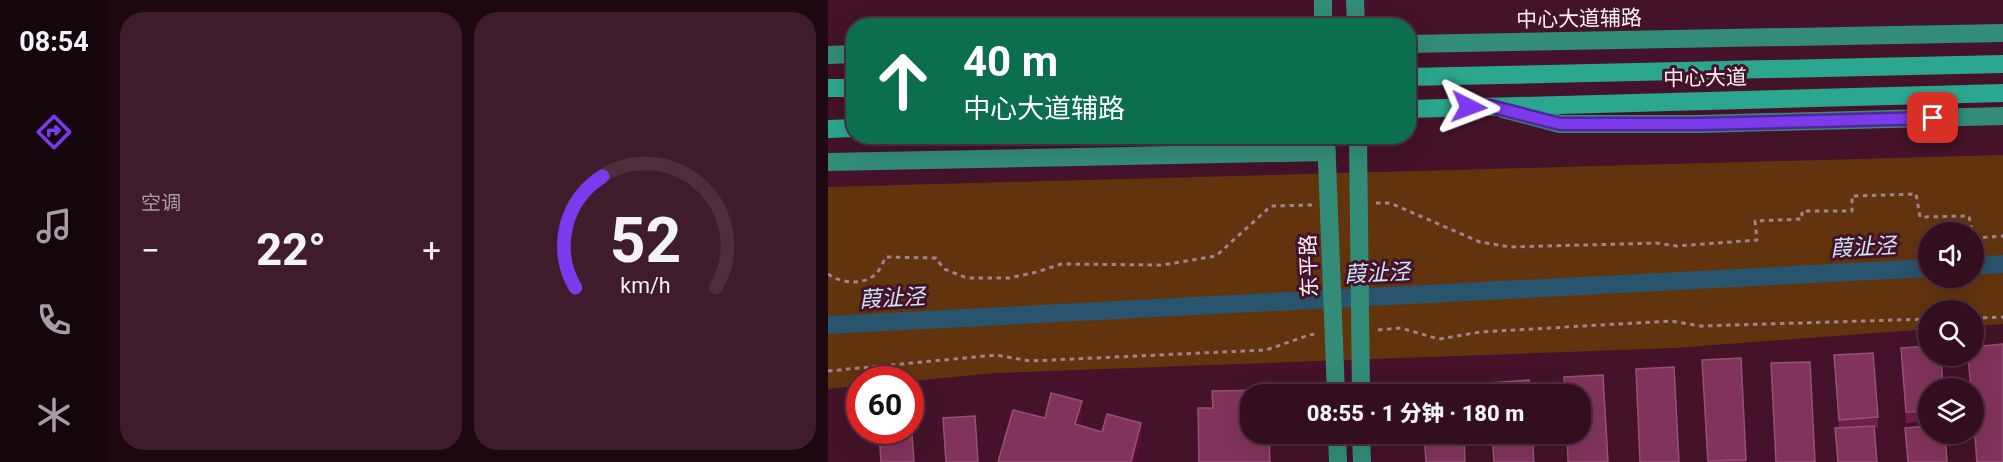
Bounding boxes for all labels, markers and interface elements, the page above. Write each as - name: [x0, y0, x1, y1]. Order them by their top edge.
- street label: 中心大道辅路: [1516, 6, 1642, 32]
- text: 08:54: [19, 26, 89, 58]
- text: 40 m: [963, 37, 1058, 86]
- icon: ahead: [864, 42, 942, 120]
- street label: 中心大道: [1663, 65, 1747, 91]
- position arrow: [1437, 75, 1501, 139]
- pin: [1907, 92, 1958, 143]
- text: 中心大道辅路: [963, 93, 1125, 125]
- icon: arrive: [1916, 101, 1949, 134]
- icon: directions: [33, 111, 75, 153]
- text: 空调: [141, 191, 181, 215]
- text: 52: [609, 204, 681, 277]
- icon: music: [33, 205, 75, 247]
- map controls: [1918, 222, 1984, 444]
- button: sound: [1918, 222, 1984, 288]
- text: 22°: [256, 223, 326, 276]
- text: −: [141, 231, 160, 270]
- text: +: [422, 231, 441, 270]
- water label: 葭沚泾: [1829, 233, 1899, 261]
- street label: 东平路: [1296, 234, 1322, 298]
- water label: 葭沚泾: [1343, 259, 1413, 287]
- text: km/h: [620, 273, 670, 298]
- water label: 葭沚泾: [858, 284, 928, 312]
- icon: phone: [33, 299, 75, 341]
- button: search: [1918, 300, 1984, 366]
- speed limit sign: 60: [846, 366, 924, 444]
- button: layers: [1918, 378, 1984, 444]
- icon: climate: [33, 394, 75, 436]
- text: 08:55 · 1 分钟 · 180 m: [1307, 401, 1524, 426]

